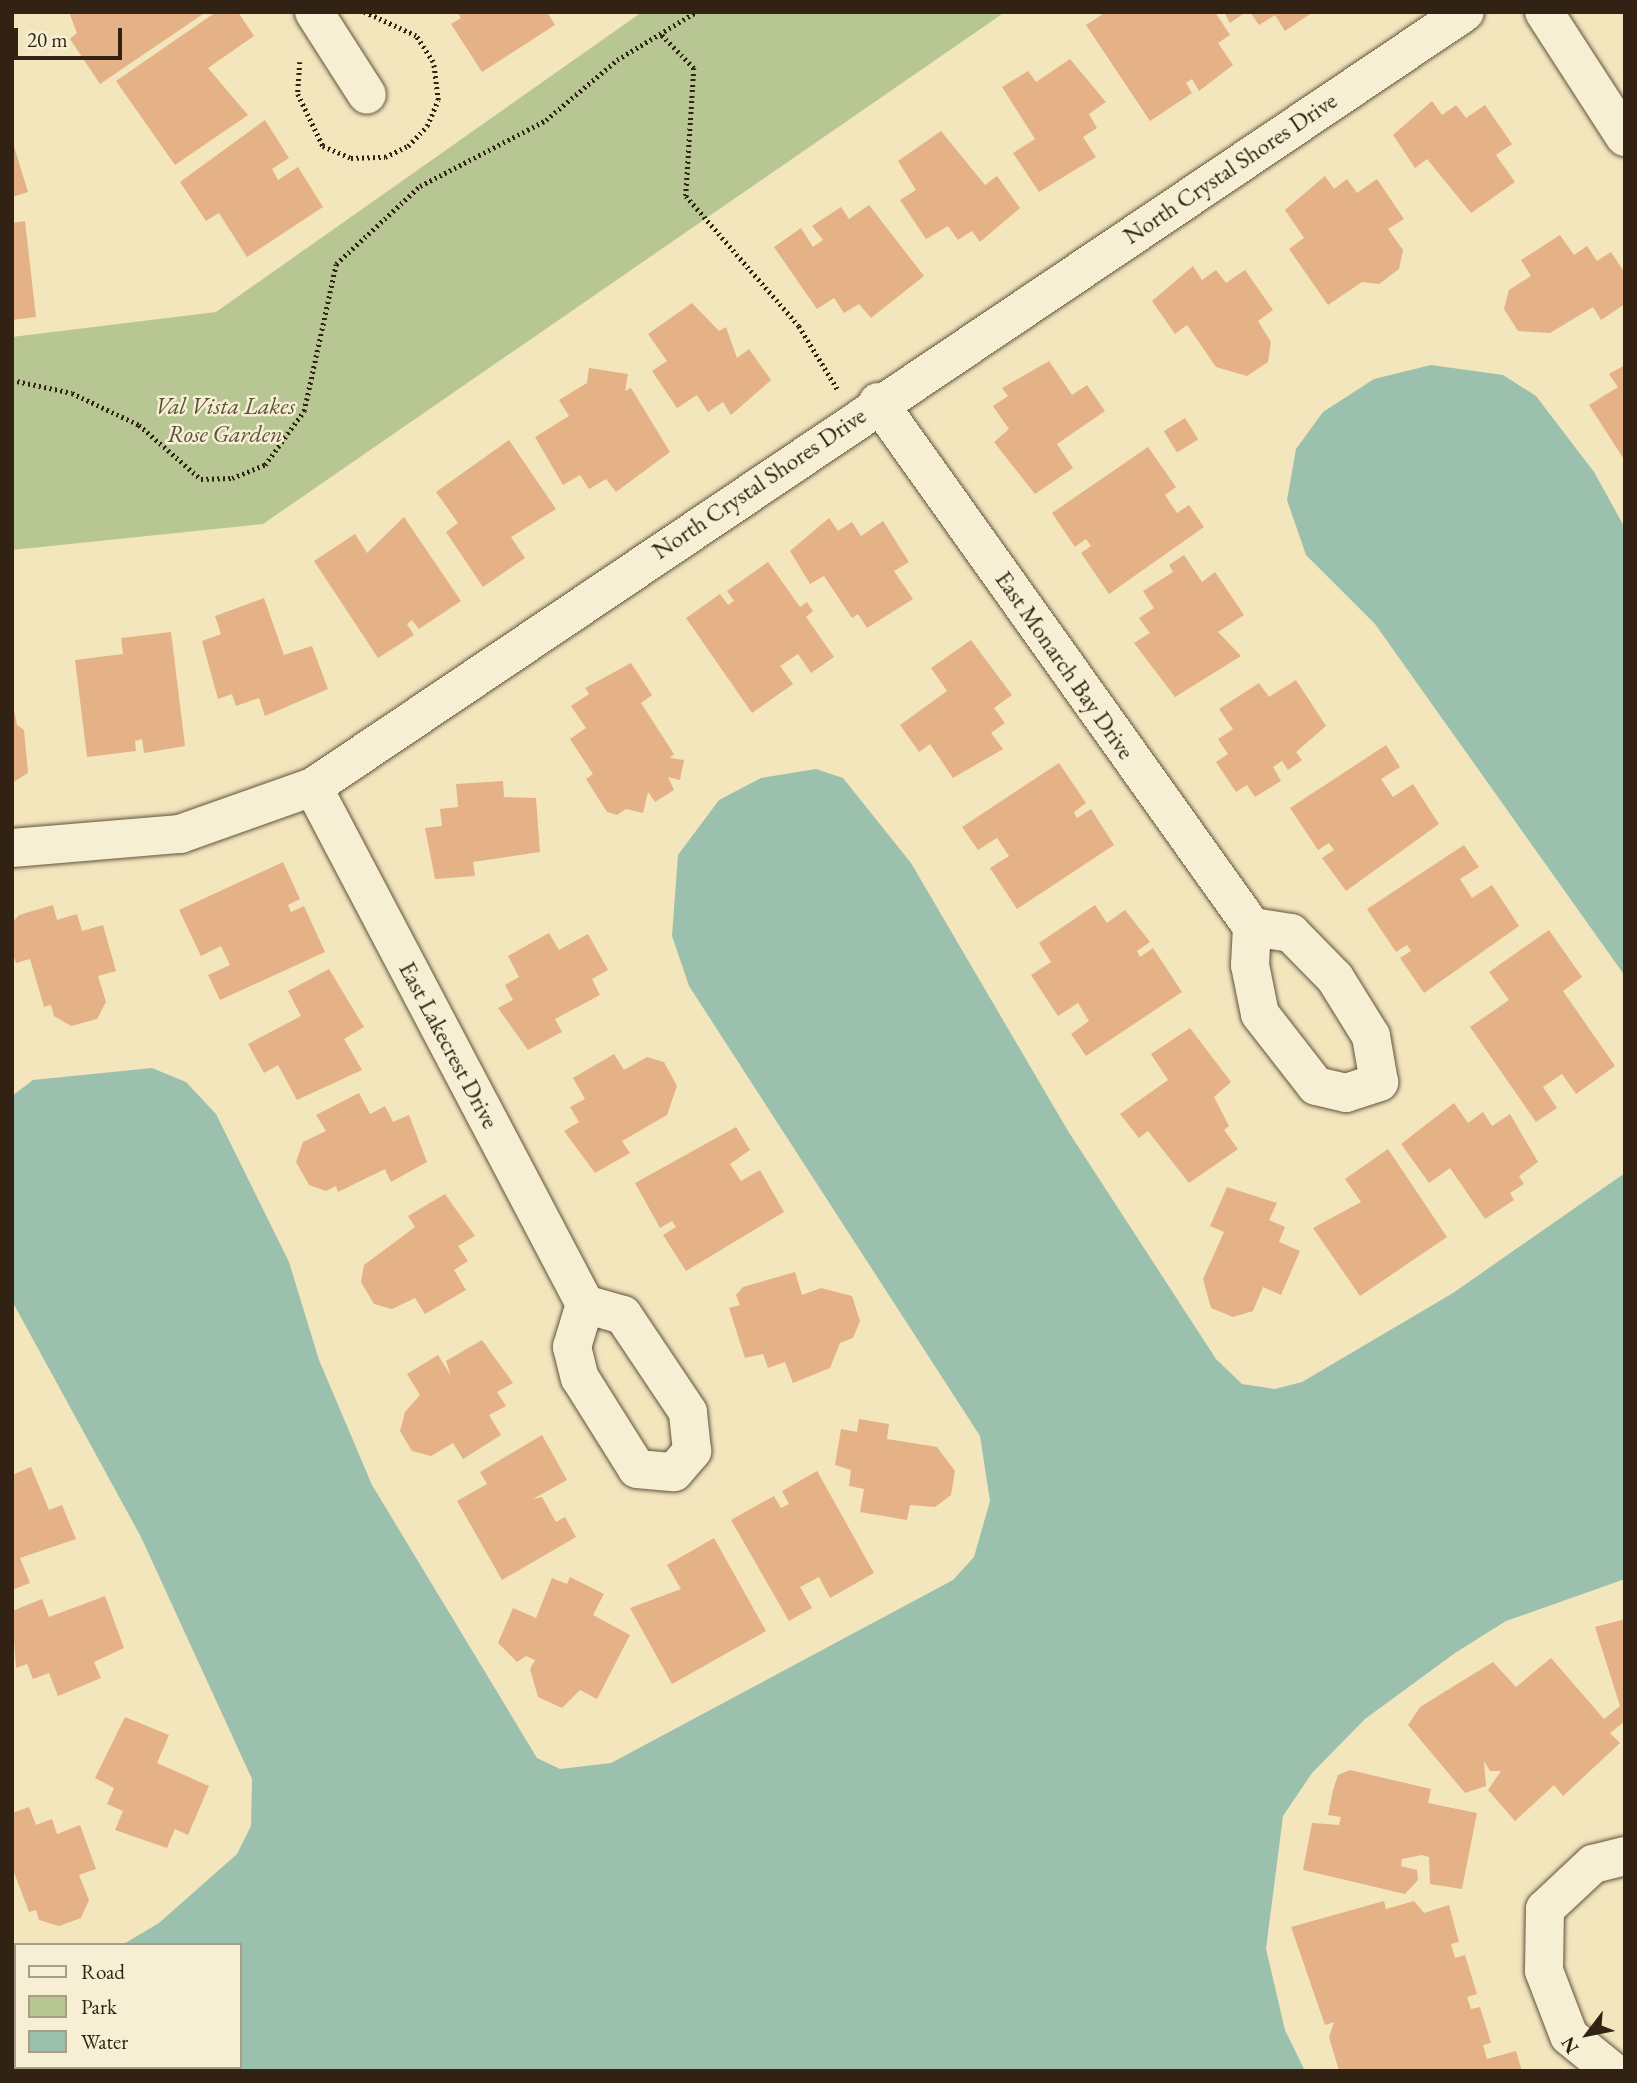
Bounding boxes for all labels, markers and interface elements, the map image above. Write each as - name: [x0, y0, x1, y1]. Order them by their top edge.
- scale bar: [18, 14, 126, 58]
- text: 20 m: [27, 26, 68, 53]
- street label: North Crystal Shores Drive: [1118, 86, 1342, 250]
- park label: Val Vista Lakes Rose Garden: [155, 392, 295, 448]
- street label: North Crystal Shores Drive: [647, 401, 871, 565]
- street label: East Monarch Bay Drive: [989, 565, 1141, 765]
- street label: East Lakecrest Drive: [393, 957, 505, 1133]
- legend: [14, 1943, 242, 2069]
- text: Road: [81, 1958, 125, 1985]
- text: Park: [81, 1993, 117, 2020]
- north arrow: [1553, 1999, 1623, 2069]
- text: Water: [81, 2028, 128, 2055]
- text: N: [1555, 2032, 1584, 2059]

